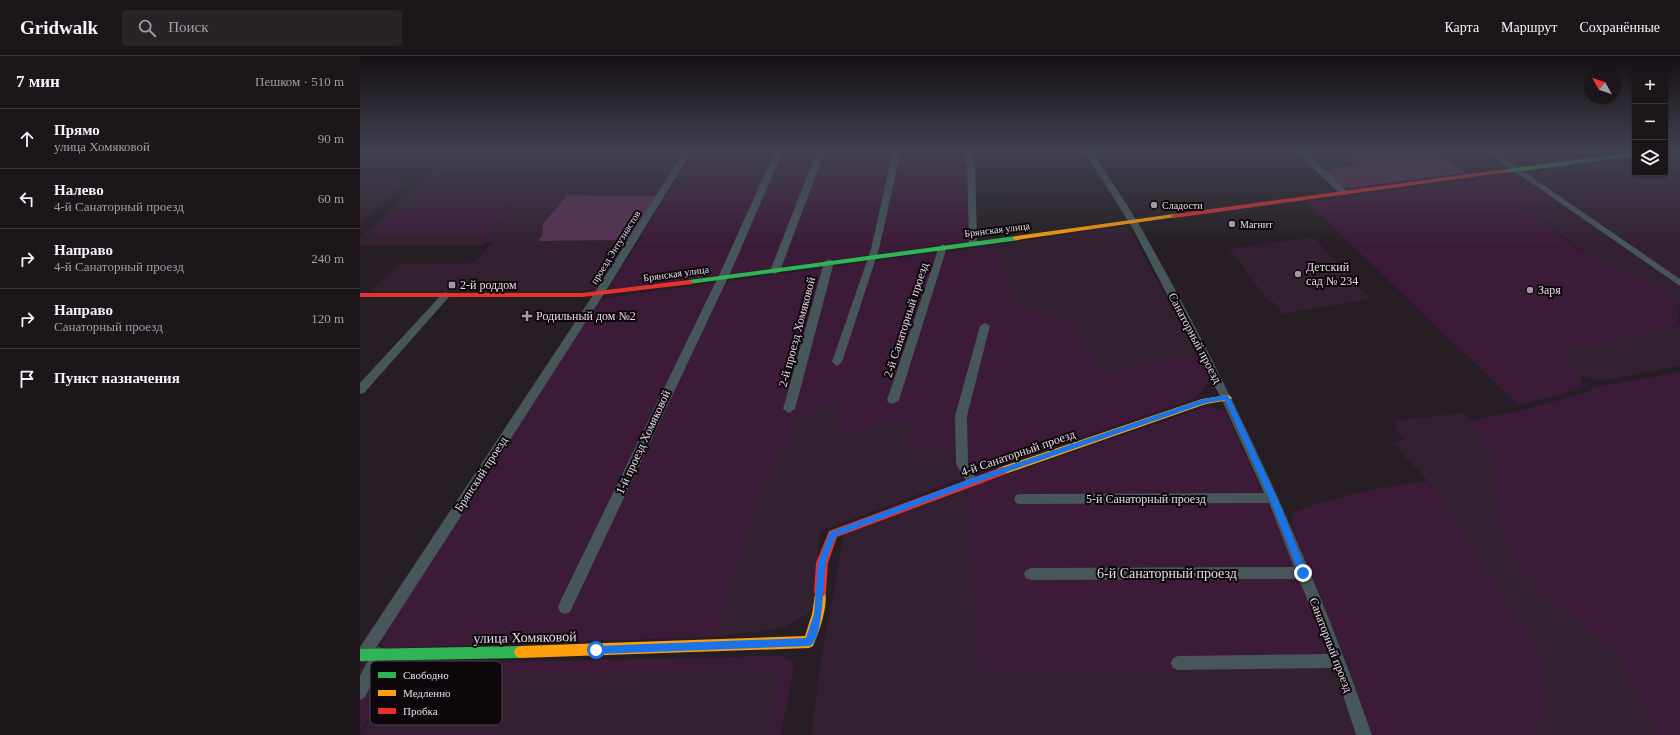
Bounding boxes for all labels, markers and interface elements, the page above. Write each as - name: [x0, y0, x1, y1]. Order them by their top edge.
- search box: [122, 10, 402, 46]
- text: Gridwalk: [20, 17, 98, 38]
- icon: search: [136, 17, 158, 39]
- text: Поиск: [168, 19, 208, 35]
- text: Карта: [1444, 20, 1479, 35]
- text: Маршрут: [1501, 20, 1557, 35]
- text: Сохранённые: [1579, 20, 1660, 35]
- north arrow: [1584, 68, 1620, 104]
- map controls: [1632, 68, 1668, 176]
- button: +: [1632, 68, 1668, 104]
- text: 7 мин: [16, 72, 60, 91]
- text: Пешком · 510 m: [255, 74, 344, 89]
- button: −: [1632, 104, 1668, 140]
- text: Прямо: [54, 122, 100, 138]
- icon: ahead: [16, 128, 38, 150]
- text: 90 m: [318, 131, 344, 146]
- text: улица Хомяковой: [54, 139, 150, 154]
- button: layers: [1632, 140, 1668, 176]
- text: Налево: [54, 182, 104, 198]
- icon: left: [16, 188, 38, 210]
- text: 60 m: [318, 191, 344, 206]
- text: 4-й Санаторный проезд: [54, 199, 184, 214]
- marker: Сладости: [1149, 200, 1159, 210]
- place label: Сладости: [1162, 200, 1203, 211]
- street label: проезд Энтузиастов: [588, 208, 643, 286]
- marker: Магнит: [1227, 219, 1237, 229]
- place label: Магнит: [1240, 219, 1273, 230]
- street label: Брянская улица: [964, 220, 1031, 239]
- text: Направо: [54, 242, 113, 258]
- icon: right: [16, 248, 38, 270]
- text: 240 m: [311, 251, 344, 266]
- text: 4-й Санаторный проезд: [54, 259, 184, 274]
- place label: Детский сад № 234: [1306, 260, 1358, 288]
- street label: 2-й Санаторный проезд: [881, 261, 931, 379]
- street label: Брянская улица: [643, 263, 710, 284]
- marker: Детский сад № 234: [1293, 269, 1303, 279]
- street label: 2-й проезд Хомяковой: [776, 275, 819, 388]
- place label: 2-й роддом: [460, 278, 517, 292]
- marker: 2-й роддом: [447, 280, 457, 290]
- place label: Заря: [1538, 283, 1561, 297]
- marker: Заря: [1525, 285, 1535, 295]
- street label: Санаторный проезд: [1165, 290, 1225, 386]
- text: Направо: [54, 302, 113, 318]
- icon: right: [16, 308, 38, 330]
- place label: Родильный дом №2: [536, 309, 636, 323]
- marker: Родильный дом №2: [521, 310, 533, 322]
- text: 120 m: [311, 311, 344, 326]
- text: Санаторный проезд: [54, 319, 163, 334]
- icon: arrive: [16, 368, 38, 390]
- text: Пункт назначения: [54, 370, 180, 386]
- street label: 1-й проезд Хомяковой: [613, 387, 673, 496]
- street label: 4-й Санаторный проезд: [959, 427, 1077, 479]
- street label: Брянский проезд: [452, 434, 510, 514]
- street label: 5-й Санаторный проезд: [1086, 492, 1206, 506]
- route end: [1294, 564, 1312, 582]
- street label: 6-й Санаторный проезд: [1097, 566, 1237, 581]
- street label: Санаторный проезд: [1306, 596, 1356, 694]
- street label: улица Хомяковой: [473, 629, 577, 646]
- route start: [587, 641, 605, 659]
- legend: [370, 661, 502, 725]
- text: Свободно: [403, 669, 449, 681]
- text: Медленно: [403, 687, 451, 699]
- text: Пробка: [403, 705, 438, 717]

